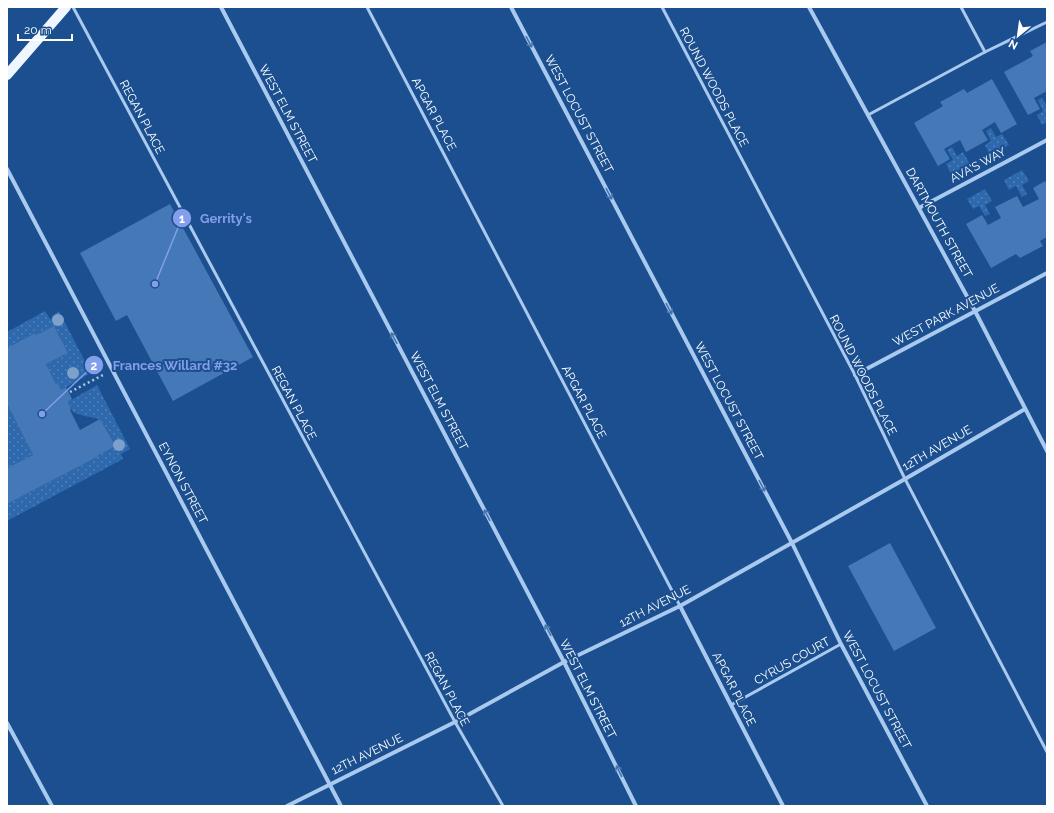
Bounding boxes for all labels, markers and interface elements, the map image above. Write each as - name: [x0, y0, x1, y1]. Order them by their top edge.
- scale bar: [18, 16, 72, 42]
- north arrow: [998, 16, 1038, 56]
- text: 20 m: [24, 23, 52, 37]
- street label: ROUND WOODS PLACE: [677, 25, 751, 149]
- one-way arrow: [526, 35, 533, 47]
- text: N: [1007, 37, 1020, 52]
- street label: WEST LOCUST STREET: [542, 53, 616, 176]
- street label: WEST ELM STREET: [256, 62, 320, 166]
- street label: APGAR PLACE: [409, 75, 459, 153]
- street label: REGAN PLACE: [117, 78, 167, 156]
- street label: AVA'S WAY: [948, 144, 1009, 186]
- street label: DARTMOUTH STREET: [903, 166, 975, 281]
- one-way arrow: [606, 188, 613, 200]
- callout: Gerrity's: [172, 206, 260, 231]
- text: Gerrity's: [200, 211, 253, 226]
- text: 1: [179, 212, 185, 226]
- street label: WEST PARK AVENUE: [890, 281, 1002, 349]
- one-way arrow: [666, 303, 674, 315]
- street label: ROUND WOODS PLACE: [826, 312, 900, 438]
- one-way arrow: [390, 332, 398, 344]
- street label: WEST LOCUST STREET: [692, 340, 766, 463]
- street label: WEST ELM STREET: [407, 349, 471, 453]
- callout: Frances Willard #32: [84, 353, 245, 378]
- text: Frances Willard #32: [113, 358, 237, 373]
- text: 2: [91, 359, 98, 373]
- street label: APGAR PLACE: [559, 363, 609, 441]
- street label: REGAN PLACE: [269, 364, 319, 442]
- street label: 12TH AVENUE: [900, 422, 974, 474]
- street label: EYNON STREET: [156, 440, 211, 527]
- one-way arrow: [759, 480, 766, 492]
- one-way arrow: [483, 509, 490, 521]
- street label: 12TH AVENUE: [617, 582, 693, 630]
- one-way arrow: [543, 624, 551, 636]
- street label: WEST LOCUST STREET: [840, 629, 914, 752]
- street label: CYRUS COURT: [752, 634, 833, 688]
- street label: WEST ELM STREET: [557, 637, 619, 741]
- street label: REGAN PLACE: [422, 650, 472, 728]
- street label: APGAR PLACE: [709, 650, 759, 728]
- street label: 12TH AVENUE: [329, 731, 405, 777]
- one-way arrow: [614, 765, 622, 777]

